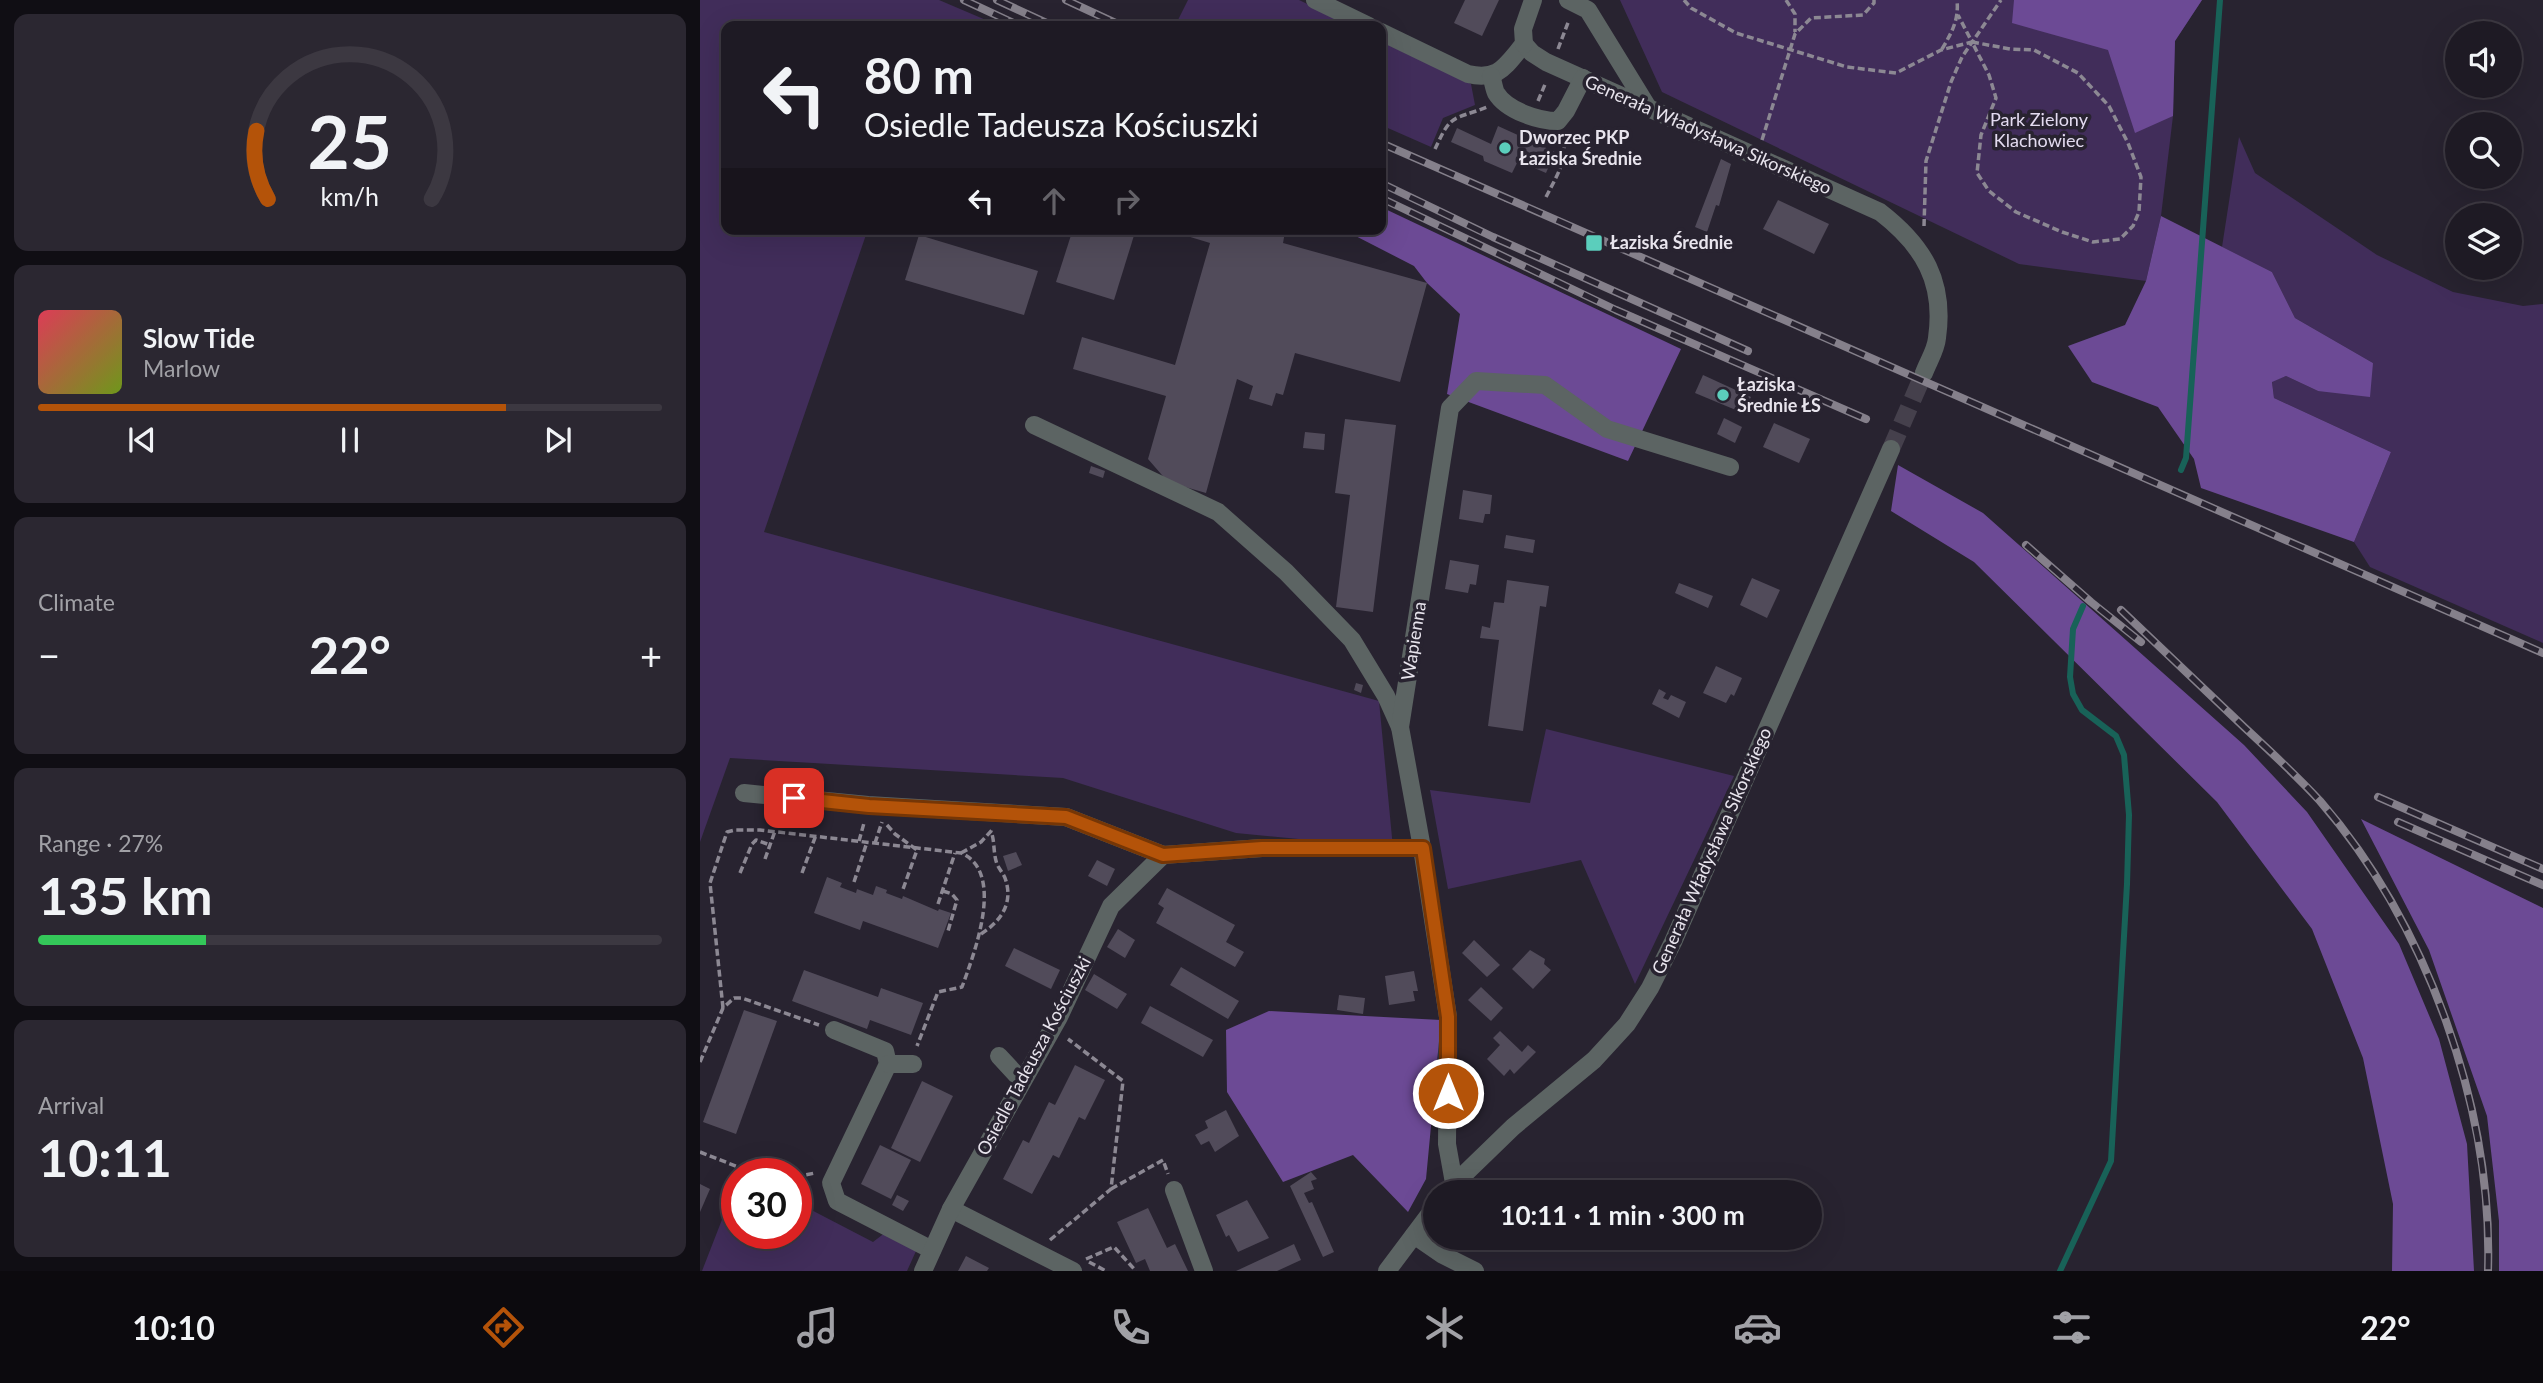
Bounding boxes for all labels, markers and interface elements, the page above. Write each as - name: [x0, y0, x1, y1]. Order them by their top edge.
- map controls: [2445, 21, 2522, 280]
- button: sound: [2445, 21, 2522, 98]
- text: 80 m: [864, 46, 974, 104]
- icon: left: [749, 49, 840, 140]
- street label: Generała Władysława Sikorskiego: [1582, 70, 1835, 199]
- text: 25: [308, 97, 392, 185]
- text: Osiedle Tadeusza Kościuszki: [864, 105, 1259, 144]
- park label: Park Zielony Klachowiec: [1990, 108, 2089, 151]
- button: search: [2445, 112, 2522, 189]
- place label: Dworzec PKP Łaziska Średnie: [1519, 126, 1642, 169]
- marker: Dworzec PKP Łaziska Średnie: [1497, 140, 1513, 156]
- text: km/h: [321, 181, 379, 211]
- icon: left: [962, 182, 1000, 220]
- icon: ahead: [1035, 182, 1073, 220]
- icon: right: [1108, 182, 1146, 220]
- button: layers: [2445, 203, 2522, 280]
- place label: Łaziska Średnie: [1610, 231, 1733, 253]
- marker: Łaziska Średnie: [1584, 233, 1604, 253]
- text: Slow Tide: [143, 322, 255, 354]
- text: Marlow: [143, 354, 220, 382]
- place label: Łaziska Średnie ŁS: [1737, 373, 1821, 416]
- marker: Łaziska Średnie ŁS: [1715, 387, 1731, 403]
- icon: previous: [123, 421, 161, 459]
- icon: pause: [331, 421, 369, 459]
- icon: next: [539, 421, 577, 459]
- text: Climate: [38, 588, 115, 616]
- street label: Wapienna: [1396, 600, 1430, 682]
- text: 22°: [309, 623, 391, 685]
- text: −: [38, 632, 60, 678]
- text: +: [640, 632, 662, 678]
- street label: Generała Władysława Sikorskiego: [1647, 724, 1776, 977]
- pin: [764, 768, 824, 828]
- icon: arrive: [775, 779, 813, 817]
- text: Range · 27%: [38, 829, 163, 857]
- text: 135 km: [38, 864, 212, 926]
- street label: Osiedle Tadeusza Kościuszki: [971, 952, 1095, 1159]
- position arrow: [1411, 1056, 1485, 1130]
- text: Arrival: [38, 1091, 104, 1119]
- text: 10:11: [38, 1126, 172, 1188]
- speed limit sign: 30: [721, 1158, 812, 1249]
- text: 10:11 · 1 min · 300 m: [1500, 1199, 1745, 1231]
- icon: directions: [479, 1303, 528, 1352]
- icon: music: [793, 1303, 842, 1352]
- icon: phone: [1106, 1303, 1155, 1352]
- icon: climate: [1420, 1303, 1469, 1352]
- icon: car: [1733, 1303, 1782, 1352]
- icon: filters: [2047, 1303, 2096, 1352]
- text: 10:10: [132, 1308, 215, 1347]
- text: 22°: [2360, 1308, 2411, 1347]

